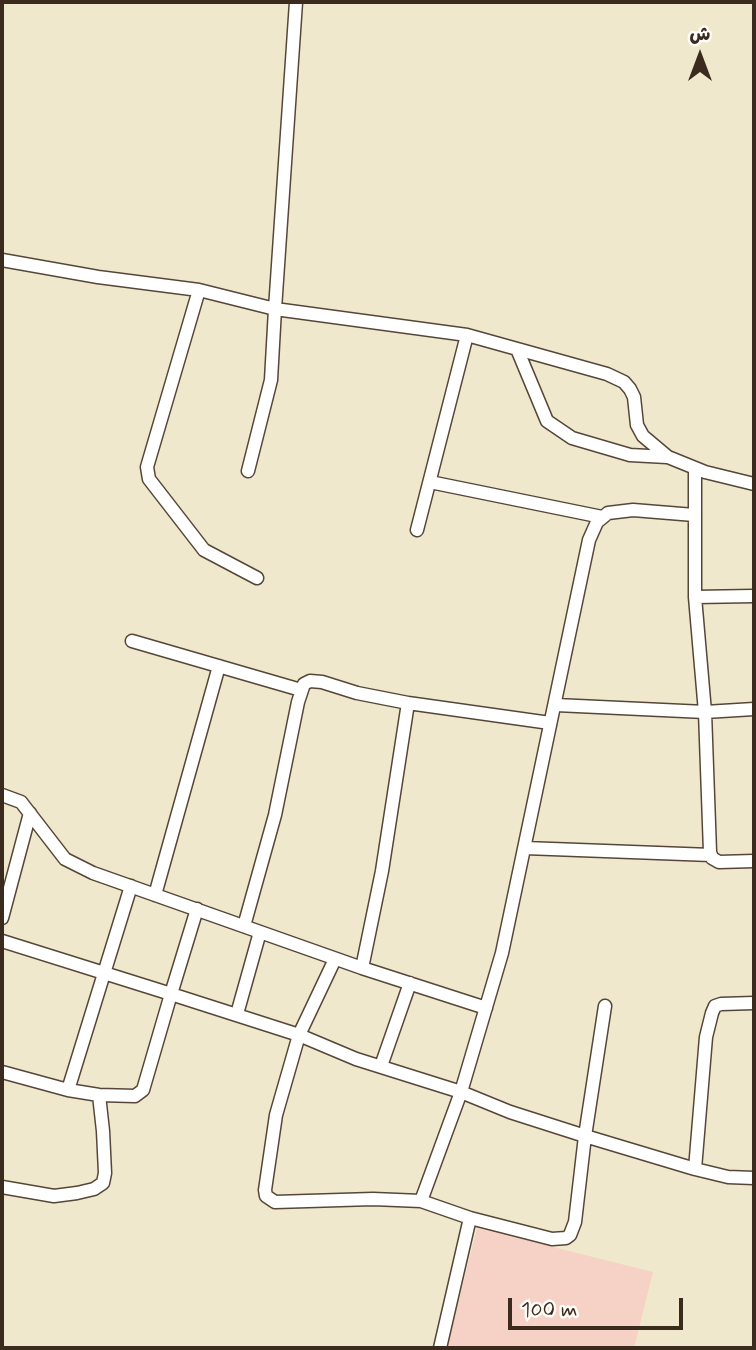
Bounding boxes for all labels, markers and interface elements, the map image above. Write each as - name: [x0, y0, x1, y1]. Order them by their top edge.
- north arrow: [665, 21, 735, 91]
- text: ش: [690, 22, 710, 47]
- scale bar: [511, 1284, 686, 1328]
- text: 100 m: [521, 1296, 577, 1324]

